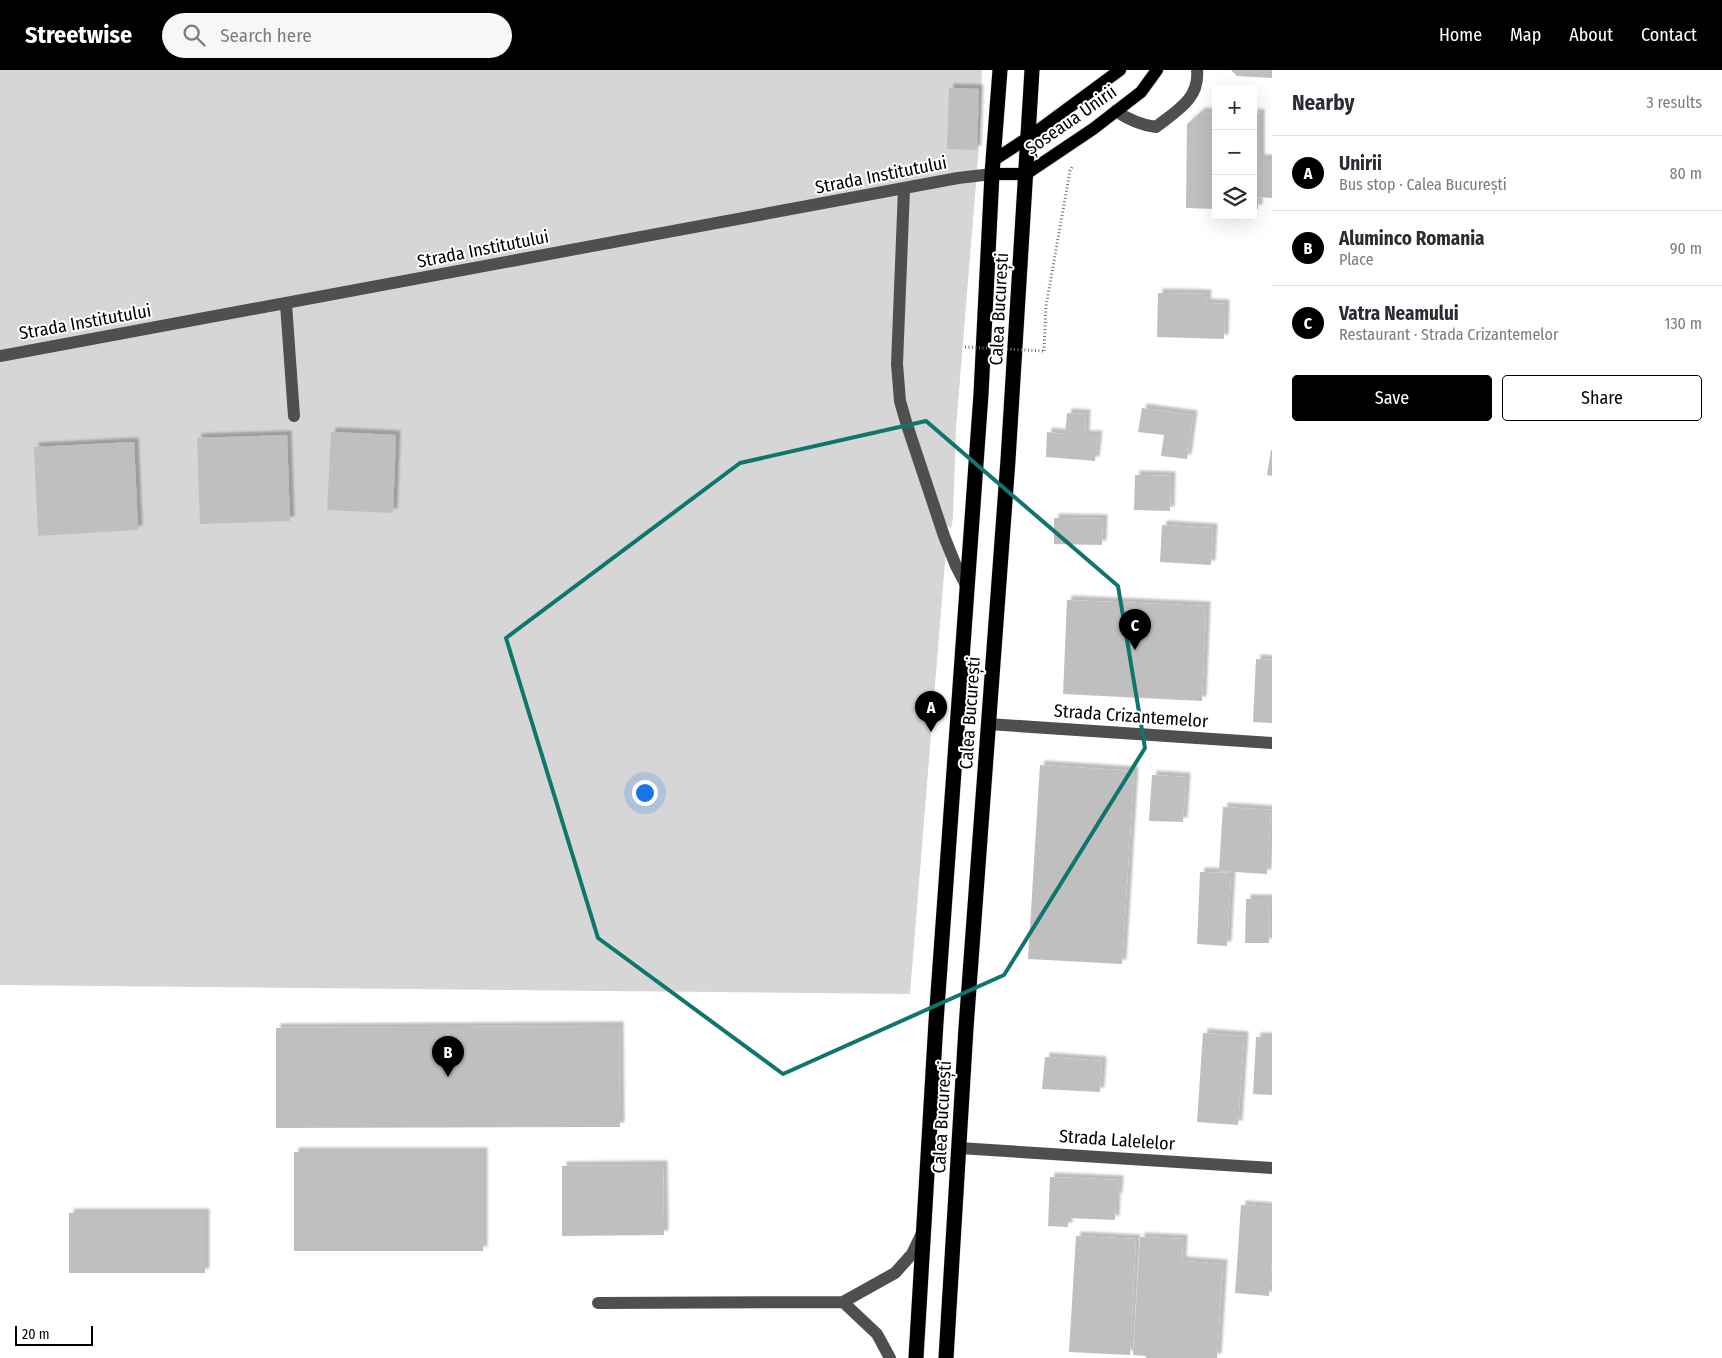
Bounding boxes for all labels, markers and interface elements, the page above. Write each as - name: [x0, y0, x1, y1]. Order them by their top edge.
- search box: [162, 13, 512, 58]
- text: Streetwise: [25, 21, 132, 49]
- icon: search: [180, 21, 208, 49]
- text: Search here: [220, 24, 312, 47]
- text: Home: [1439, 24, 1482, 46]
- text: Map: [1510, 24, 1541, 46]
- text: About: [1569, 24, 1613, 46]
- text: Contact: [1641, 24, 1697, 46]
- street label: Șoseaua Unirii: [1021, 81, 1121, 159]
- map controls: [1212, 85, 1257, 220]
- button: +: [1212, 85, 1257, 130]
- text: Nearby: [1292, 90, 1354, 116]
- text: 3 results: [1646, 93, 1702, 112]
- button: −: [1212, 130, 1257, 175]
- street label: Strada Institutului: [813, 151, 949, 199]
- text: Unirii: [1339, 152, 1382, 175]
- text: A: [1304, 164, 1312, 183]
- text: 80 m: [1670, 164, 1702, 183]
- button: layers: [1212, 175, 1257, 220]
- text: Bus stop · Calea București: [1339, 175, 1507, 194]
- street label: Strada Institutului: [415, 225, 551, 273]
- text: Aluminco Romania: [1339, 227, 1485, 250]
- text: B: [1304, 239, 1312, 258]
- text: 90 m: [1670, 239, 1702, 258]
- text: Place: [1339, 250, 1374, 269]
- street label: Calea București: [985, 252, 1013, 366]
- street label: Strada Institutului: [17, 300, 153, 344]
- text: Vatra Neamului: [1339, 302, 1459, 325]
- text: C: [1304, 314, 1312, 333]
- text: 130 m: [1664, 314, 1702, 333]
- text: Restaurant · Strada Crizantemelor: [1339, 325, 1558, 344]
- button: Save: [1292, 375, 1492, 421]
- button: Share: [1502, 375, 1702, 421]
- pin: C: [1119, 609, 1151, 650]
- street label: Calea București: [955, 656, 985, 770]
- pin: A: [915, 691, 947, 732]
- street label: Strada Crizantemelor: [1053, 700, 1210, 732]
- your location: [632, 780, 658, 806]
- pin: B: [432, 1036, 464, 1077]
- street label: Calea București: [928, 1060, 956, 1174]
- street label: Strada Lalelelor: [1058, 1125, 1176, 1155]
- scale bar: [15, 1323, 92, 1346]
- text: 20 m: [22, 1326, 50, 1343]

